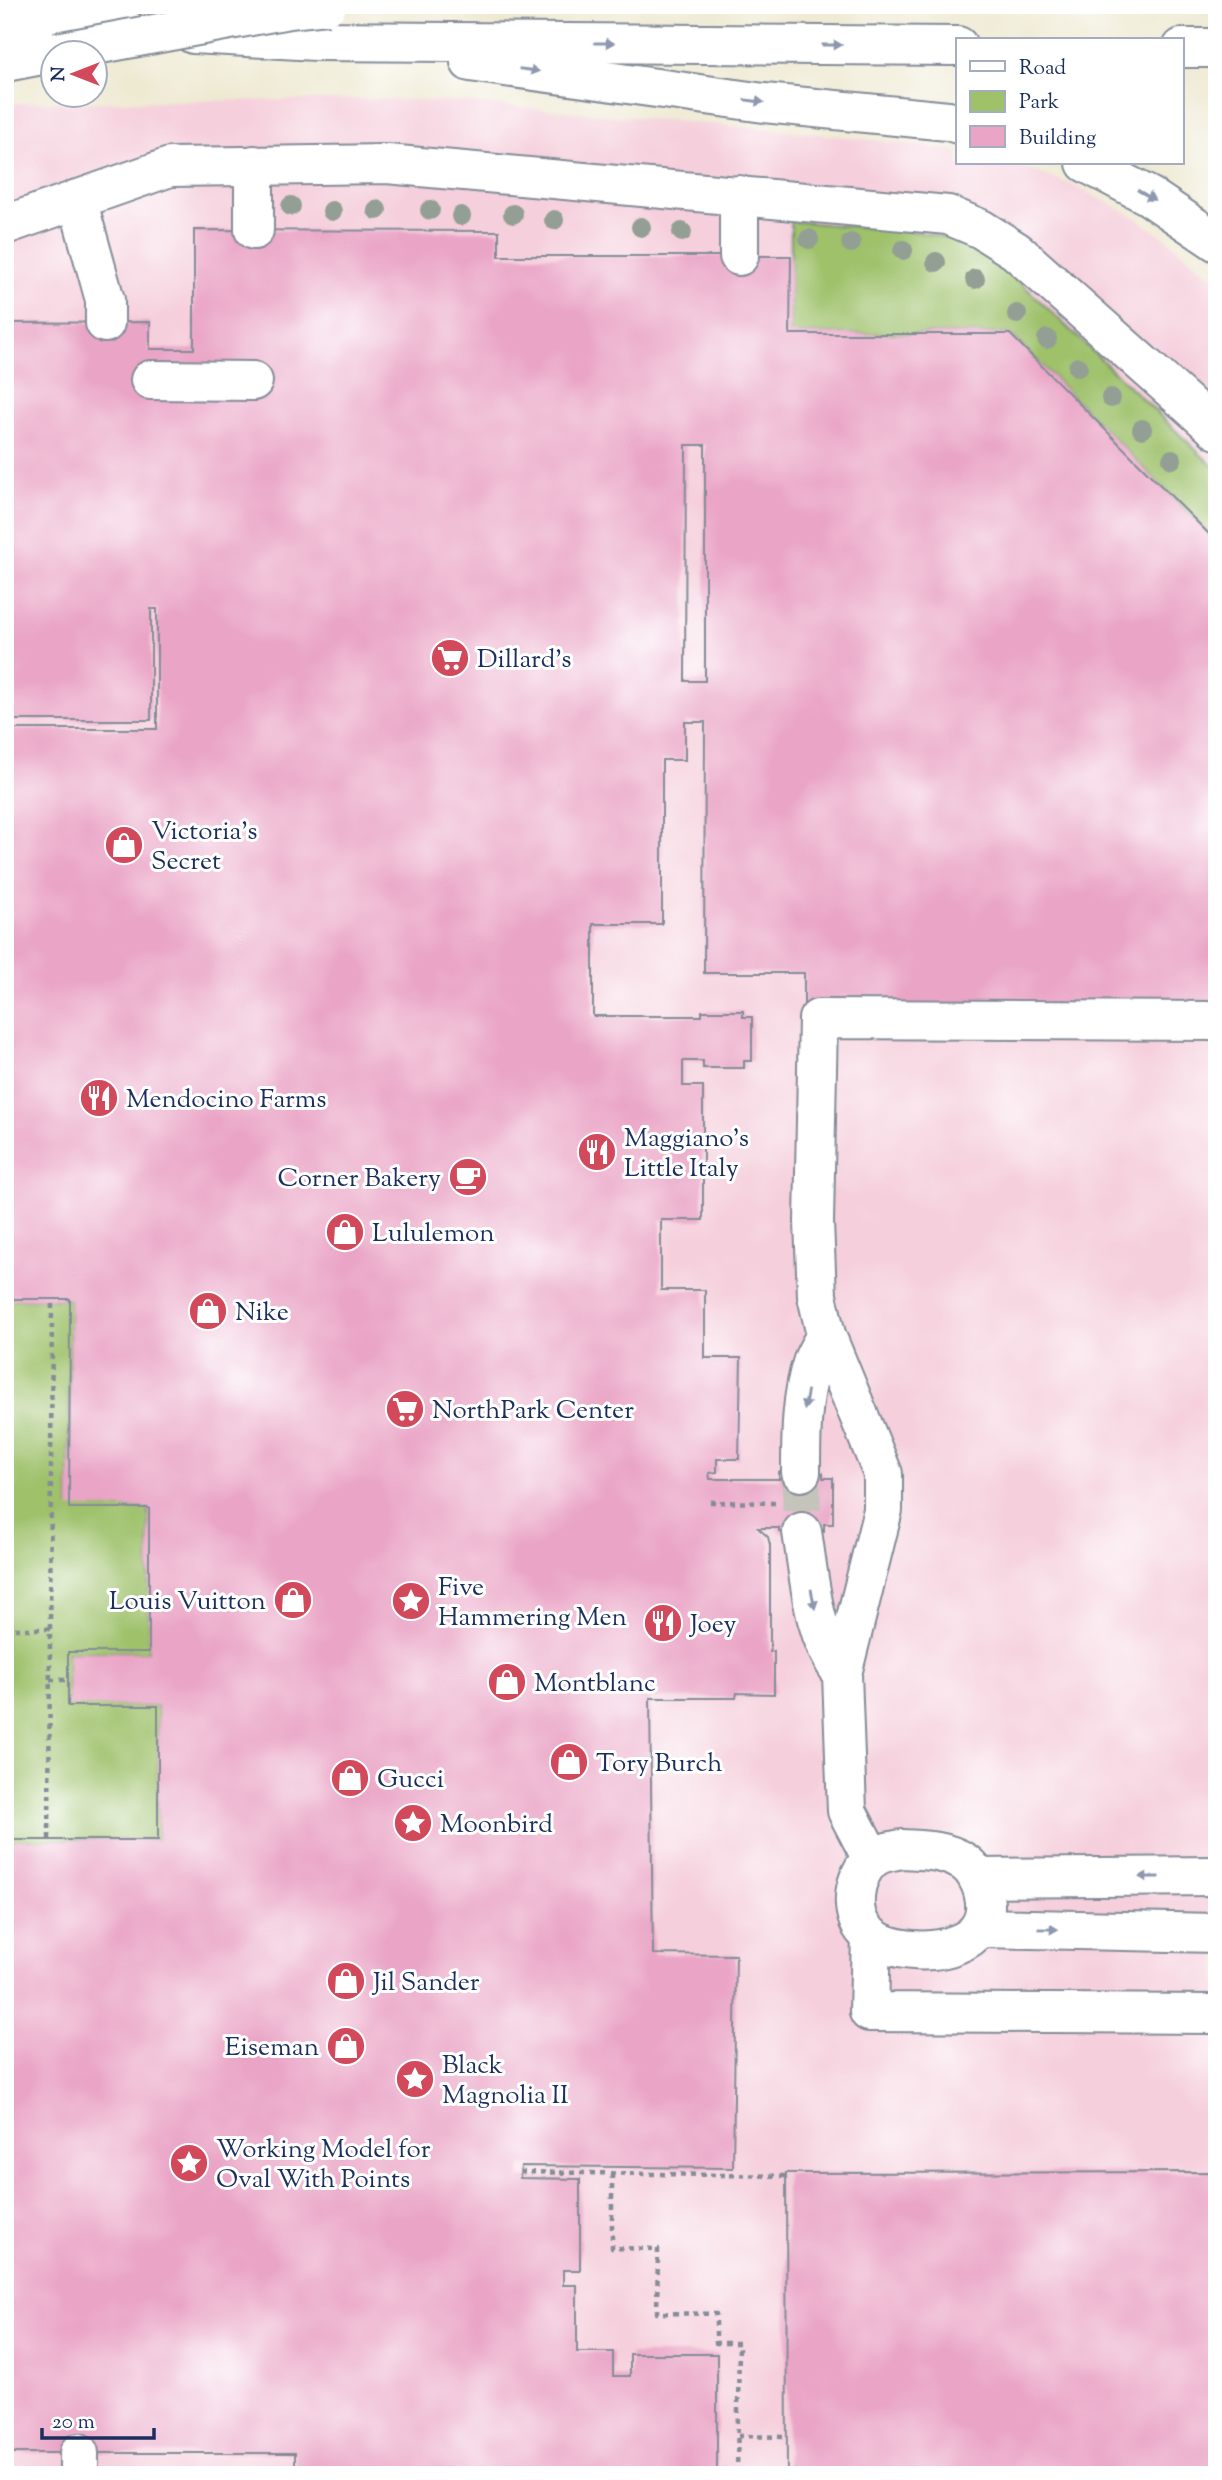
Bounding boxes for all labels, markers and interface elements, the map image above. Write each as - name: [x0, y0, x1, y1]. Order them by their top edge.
- one-way arrow: [594, 37, 616, 49]
- north arrow: [38, 38, 108, 108]
- legend: [956, 38, 1184, 164]
- one-way arrow: [821, 39, 843, 51]
- text: Road: [1019, 54, 1066, 84]
- one-way arrow: [518, 65, 540, 76]
- text: N: [46, 66, 73, 82]
- text: Park: [1019, 88, 1060, 118]
- one-way arrow: [743, 96, 765, 107]
- text: Building: [1019, 124, 1096, 154]
- one-way arrow: [1137, 189, 1156, 201]
- supermarket icon: Dillard's: [429, 637, 471, 679]
- place label: Dillard's: [477, 642, 572, 679]
- place label: Victoria's Secret: [151, 814, 258, 881]
- shop icon: Victoria's Secret: [103, 824, 145, 866]
- restaurant icon: Mendocino Farms: [78, 1077, 120, 1119]
- place label: Mendocino Farms: [126, 1082, 327, 1119]
- place label: Maggiano's Little Italy: [624, 1121, 749, 1188]
- restaurant icon: Maggiano's Little Italy: [576, 1131, 618, 1173]
- cafe icon: Corner Bakery: [447, 1156, 489, 1198]
- place label: Corner Bakery: [277, 1161, 441, 1198]
- shop icon: Lululemon: [324, 1211, 366, 1253]
- place label: Lululemon: [372, 1216, 495, 1253]
- shop icon: Nike: [187, 1290, 229, 1332]
- place label: Nike: [235, 1295, 289, 1332]
- supermarket icon: NorthPark Center: [384, 1388, 426, 1430]
- one-way arrow: [800, 1389, 811, 1411]
- place label: NorthPark Center: [432, 1393, 634, 1430]
- place label: Five Hammering Men: [438, 1570, 627, 1637]
- shop icon: Louis Vuitton: [272, 1579, 314, 1621]
- place icon: Five Hammering Men: [390, 1580, 432, 1622]
- place label: Louis Vuitton: [109, 1584, 266, 1621]
- one-way arrow: [807, 1588, 818, 1610]
- restaurant icon: Joey: [642, 1602, 684, 1644]
- place label: Joey: [688, 1607, 736, 1644]
- shop icon: Montblanc: [486, 1661, 528, 1703]
- place label: Montblanc: [534, 1666, 656, 1703]
- shop icon: Tory Burch: [548, 1741, 590, 1783]
- place label: Tory Burch: [596, 1746, 722, 1783]
- shop icon: Gucci: [329, 1757, 371, 1799]
- place label: Gucci: [377, 1762, 444, 1799]
- place icon: Moonbird: [392, 1802, 434, 1844]
- place label: Moonbird: [440, 1807, 553, 1844]
- one-way arrow: [1137, 1871, 1159, 1883]
- one-way arrow: [1037, 1924, 1059, 1935]
- shop icon: Jil Sander: [325, 1960, 367, 2002]
- place label: Jil Sander: [371, 1965, 480, 2002]
- shop icon: Eiseman: [325, 2025, 367, 2067]
- place label: Eiseman: [225, 2030, 319, 2067]
- place label: Black Magnolia II: [442, 2048, 569, 2115]
- place icon: Black Magnolia II: [394, 2058, 436, 2100]
- place label: Working Model for Oval With Points: [216, 2132, 431, 2199]
- place icon: Working Model for Oval With Points: [168, 2142, 210, 2184]
- scale bar: [42, 2396, 154, 2440]
- text: 20 m: [52, 2408, 95, 2438]

